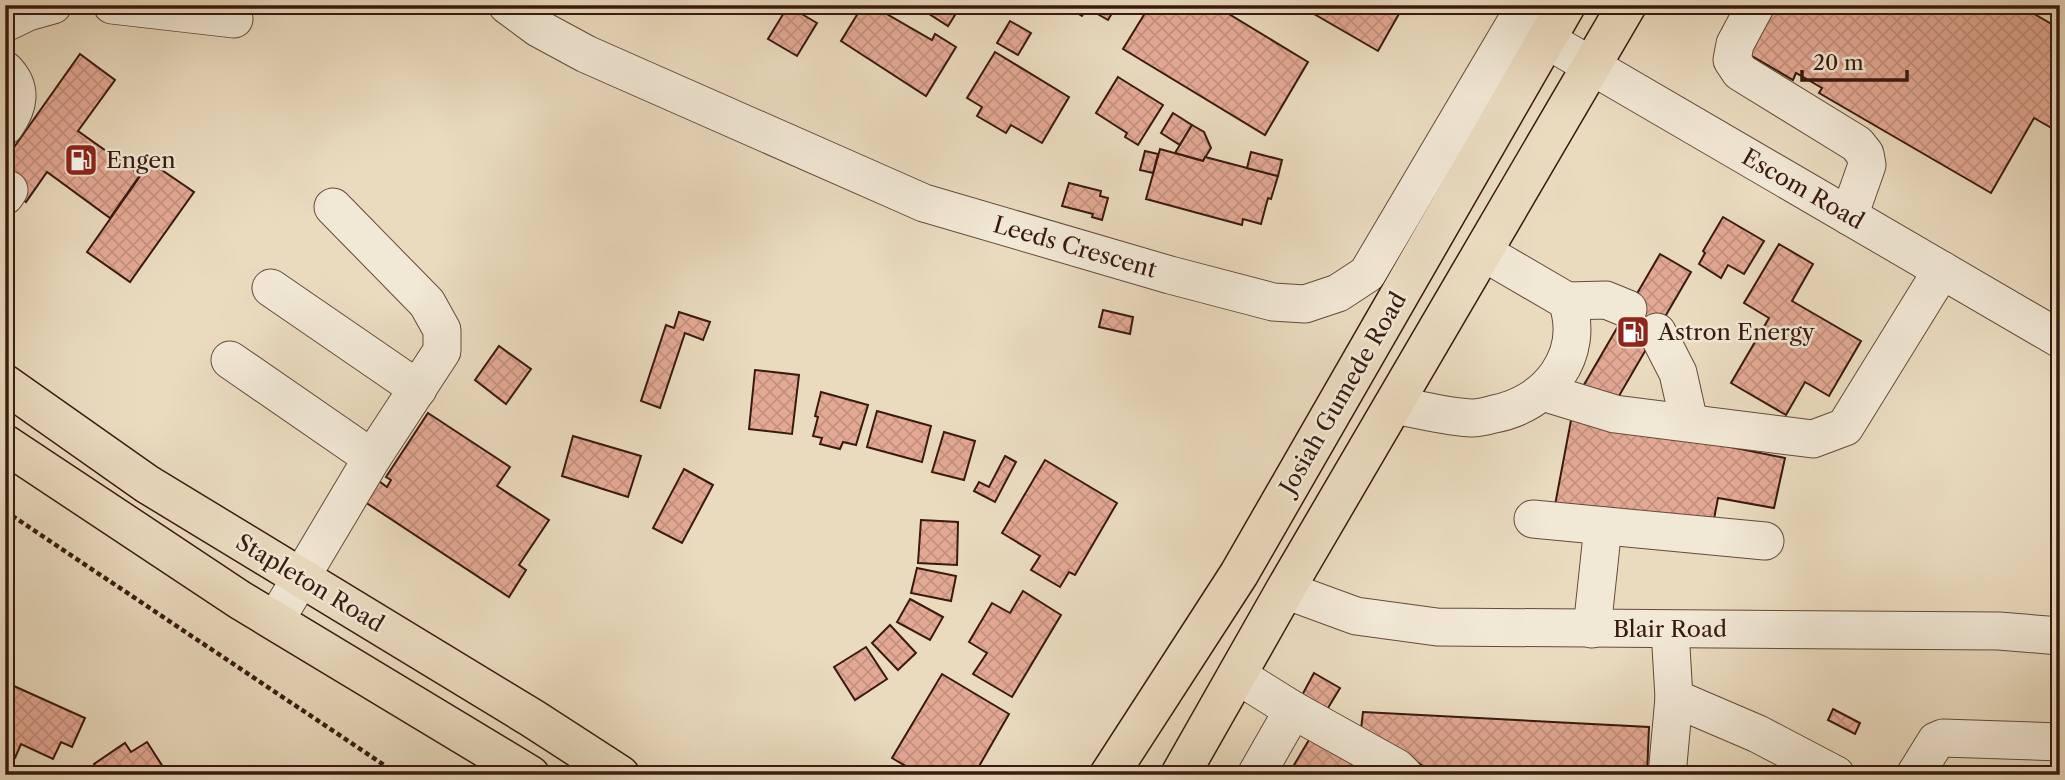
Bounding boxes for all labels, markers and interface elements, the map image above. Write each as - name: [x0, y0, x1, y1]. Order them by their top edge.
- scale bar: [1802, 38, 1908, 82]
- text: 20 m: [1813, 50, 1864, 75]
- fuel station icon: Engen: [62, 141, 100, 179]
- street label: Escom Road: [1737, 143, 1869, 235]
- place label: Engen: [106, 146, 176, 174]
- street label: Leeds Crescent: [990, 210, 1160, 284]
- street label: Josiah Gumede Road: [1272, 287, 1412, 502]
- fuel station icon: Astron Energy: [1614, 313, 1652, 351]
- place label: Astron Energy: [1657, 318, 1815, 346]
- street label: Stapleton Road: [231, 528, 389, 638]
- street label: Blair Road: [1613, 615, 1727, 643]

